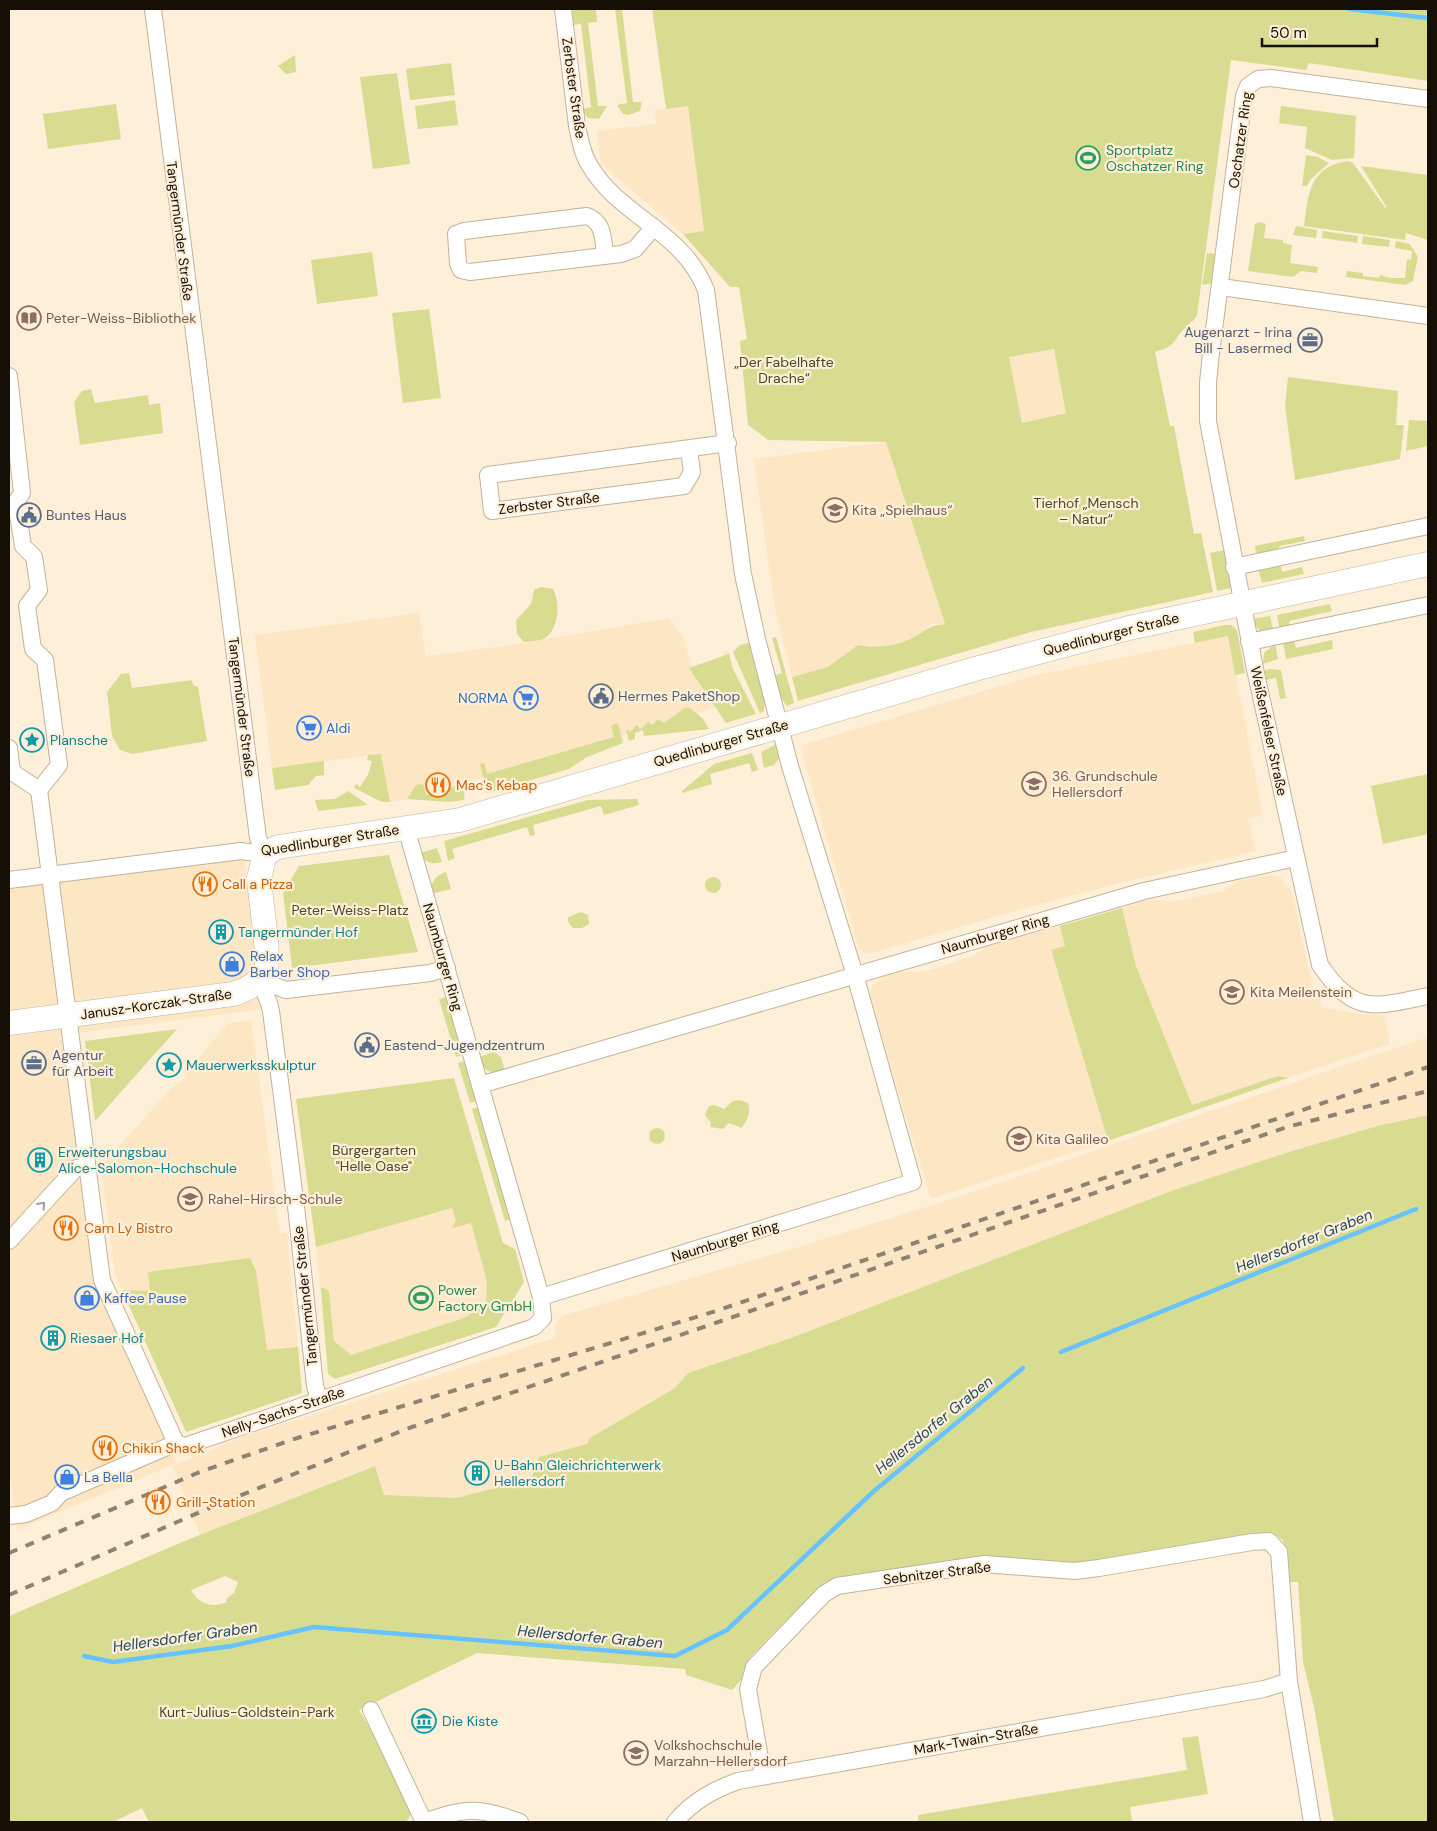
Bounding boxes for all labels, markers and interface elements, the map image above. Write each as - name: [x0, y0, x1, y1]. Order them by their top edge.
- scale bar: [1262, 15, 1377, 47]
- text: 50 m: [1270, 23, 1307, 43]
- street label: Zerbster Straße: [558, 36, 590, 140]
- street label: Oschatzer Ring: [1224, 90, 1256, 190]
- place label: Sportplatz Oschatzer Ring: [1106, 141, 1204, 175]
- sports icon: Sportplatz Oschatzer Ring: [1075, 145, 1101, 171]
- street label: Tangermünder Straße: [162, 160, 198, 302]
- library icon: Peter-Weiss-Bibliothek: [16, 305, 42, 331]
- place label: Peter-Weiss-Bibliothek: [46, 309, 196, 327]
- place label: Augenarzt - Irina Bill - Lasermed: [1184, 323, 1292, 357]
- office icon: Augenarzt - Irina Bill - Lasermed: [1297, 327, 1323, 353]
- park label: „Der Fabelhafte Drache“: [734, 353, 834, 387]
- street label: Zerbster Straße: [497, 488, 601, 518]
- park label: Tierhof „Mensch – Natur“: [1034, 494, 1138, 528]
- school or university icon: Kita „Spielhaus“: [822, 497, 848, 523]
- place label: Kita „Spielhaus“: [852, 501, 952, 519]
- public building icon: Buntes Haus: [16, 502, 42, 528]
- place label: Buntes Haus: [46, 506, 127, 524]
- street label: Quedlinburger Straße: [1041, 608, 1181, 660]
- street label: Tangermünder Straße: [224, 636, 260, 778]
- street label: Weißenfelser Straße: [1246, 665, 1292, 797]
- public building icon: Hermes PaketShop: [588, 683, 614, 709]
- supermarket icon: NORMA: [513, 685, 539, 711]
- place label: Hermes PaketShop: [618, 687, 740, 705]
- place label: NORMA: [458, 689, 508, 707]
- supermarket icon: Aldi: [296, 715, 322, 741]
- street label: Quedlinburger Straße: [651, 715, 791, 771]
- place label: Aldi: [326, 719, 351, 737]
- place icon: Plansche: [19, 727, 45, 753]
- place label: Plansche: [50, 731, 108, 749]
- place label: 36. Grundschule Hellersdorf: [1052, 767, 1158, 801]
- school or university icon: 36. Grundschule Hellersdorf: [1021, 771, 1047, 797]
- restaurant icon: Mac's Kebap: [425, 772, 451, 798]
- place label: Mac's Kebap: [456, 776, 537, 794]
- street label: Quedlinburger Straße: [260, 820, 400, 860]
- restaurant icon: Call a Pizza: [192, 871, 218, 897]
- place label: Call a Pizza: [222, 875, 293, 893]
- park label: Peter-Weiss-Platz: [291, 901, 409, 919]
- street label: Naumburger Ring: [419, 901, 467, 1013]
- street label: Naumburger Ring: [939, 910, 1051, 958]
- building icon: Tangermünder Hof: [208, 919, 234, 945]
- place label: Tangermünder Hof: [238, 923, 358, 941]
- place label: Relax Barber Shop: [250, 947, 330, 981]
- shop icon: Relax Barber Shop: [219, 951, 245, 977]
- school or university icon: Kita Meilenstein: [1219, 979, 1245, 1005]
- place label: Kita Meilenstein: [1250, 983, 1352, 1001]
- street label: Janusz-Korczak-Straße: [79, 984, 233, 1024]
- public building icon: Eastend-Jugendzentrum: [354, 1032, 380, 1058]
- place label: Eastend-Jugendzentrum: [384, 1036, 545, 1054]
- place label: Agentur für Arbeit: [52, 1046, 114, 1080]
- office icon: Agentur für Arbeit: [21, 1050, 47, 1076]
- place icon: Mauerwerksskulptur: [156, 1052, 182, 1078]
- place label: Mauerwerksskulptur: [186, 1056, 316, 1074]
- school or university icon: Kita Galileo: [1006, 1126, 1032, 1152]
- place label: Kita Galileo: [1036, 1130, 1108, 1148]
- park label: Bürgergarten "Helle Oase": [332, 1141, 416, 1175]
- place label: Erweiterungsbau Alice-Salomon-Hochschule: [58, 1143, 237, 1177]
- building icon: Erweiterungsbau Alice-Salomon-Hochschule: [27, 1147, 53, 1173]
- school or university icon: Rahel-Hirsch-Schule: [177, 1186, 203, 1212]
- place label: Rahel-Hirsch-Schule: [208, 1190, 342, 1208]
- one-way arrow: [36, 1201, 45, 1210]
- water label: Hellersdorfer Graben: [1233, 1204, 1376, 1278]
- restaurant icon: Cam Ly Bistro: [53, 1215, 79, 1241]
- street label: Naumburger Ring: [669, 1216, 781, 1266]
- place label: Cam Ly Bistro: [84, 1219, 173, 1237]
- street label: Tangermünder Straße: [289, 1225, 321, 1367]
- place label: Power Factory GmbH: [438, 1281, 532, 1315]
- shop icon: Kaffee Pause: [74, 1285, 100, 1311]
- sports icon: Power Factory GmbH: [408, 1285, 434, 1311]
- place label: Kaffee Pause: [104, 1289, 187, 1307]
- building icon: Riesaer Hof: [40, 1325, 66, 1351]
- place label: Riesaer Hof: [70, 1329, 144, 1347]
- water label: Hellersdorfer Graben: [871, 1371, 997, 1479]
- street label: Nelly-Sachs-Straße: [219, 1382, 347, 1442]
- restaurant icon: Chikin Shack: [92, 1435, 118, 1461]
- place label: Chikin Shack: [122, 1439, 204, 1457]
- place label: U-Bahn Gleichrichterwerk Hellersdorf: [494, 1456, 661, 1490]
- building icon: U-Bahn Gleichrichterwerk Hellersdorf: [464, 1460, 490, 1486]
- shop icon: La Bella: [54, 1464, 80, 1490]
- place label: La Bella: [84, 1468, 133, 1486]
- restaurant icon: Grill-Station: [145, 1489, 171, 1515]
- place label: Grill-Station: [176, 1493, 255, 1511]
- street label: Sebnitzer Straße: [882, 1557, 992, 1589]
- water label: Hellersdorfer Graben: [111, 1617, 259, 1657]
- water label: Hellersdorfer Graben: [516, 1621, 664, 1653]
- park label: Kurt-Julius-Goldstein-Park: [159, 1703, 335, 1721]
- museum icon: Die Kiste: [411, 1708, 437, 1734]
- place label: Die Kiste: [442, 1712, 498, 1730]
- street label: Mark-Twain-Straße: [912, 1719, 1040, 1759]
- place label: Volkshochschule Marzahn-Hellersdorf: [654, 1736, 787, 1770]
- school or university icon: Volkshochschule Marzahn-Hellersdorf: [623, 1740, 649, 1766]

